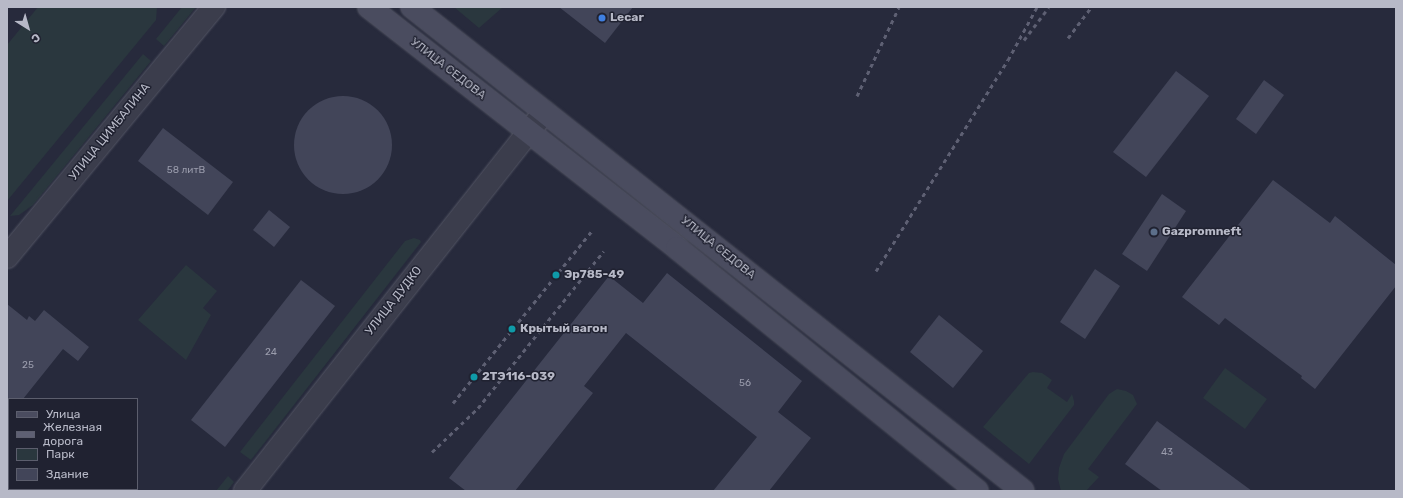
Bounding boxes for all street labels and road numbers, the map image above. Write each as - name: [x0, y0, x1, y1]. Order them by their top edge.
- street label: УЛИЦА СЕДОВА: [407, 35, 489, 103]
- street label: УЛИЦА ЦИМБАЛИНА: [66, 81, 154, 183]
- street label: УЛИЦА СЕДОВА: [678, 214, 758, 282]
- street label: УЛИЦА ДУДКО: [363, 264, 425, 338]

